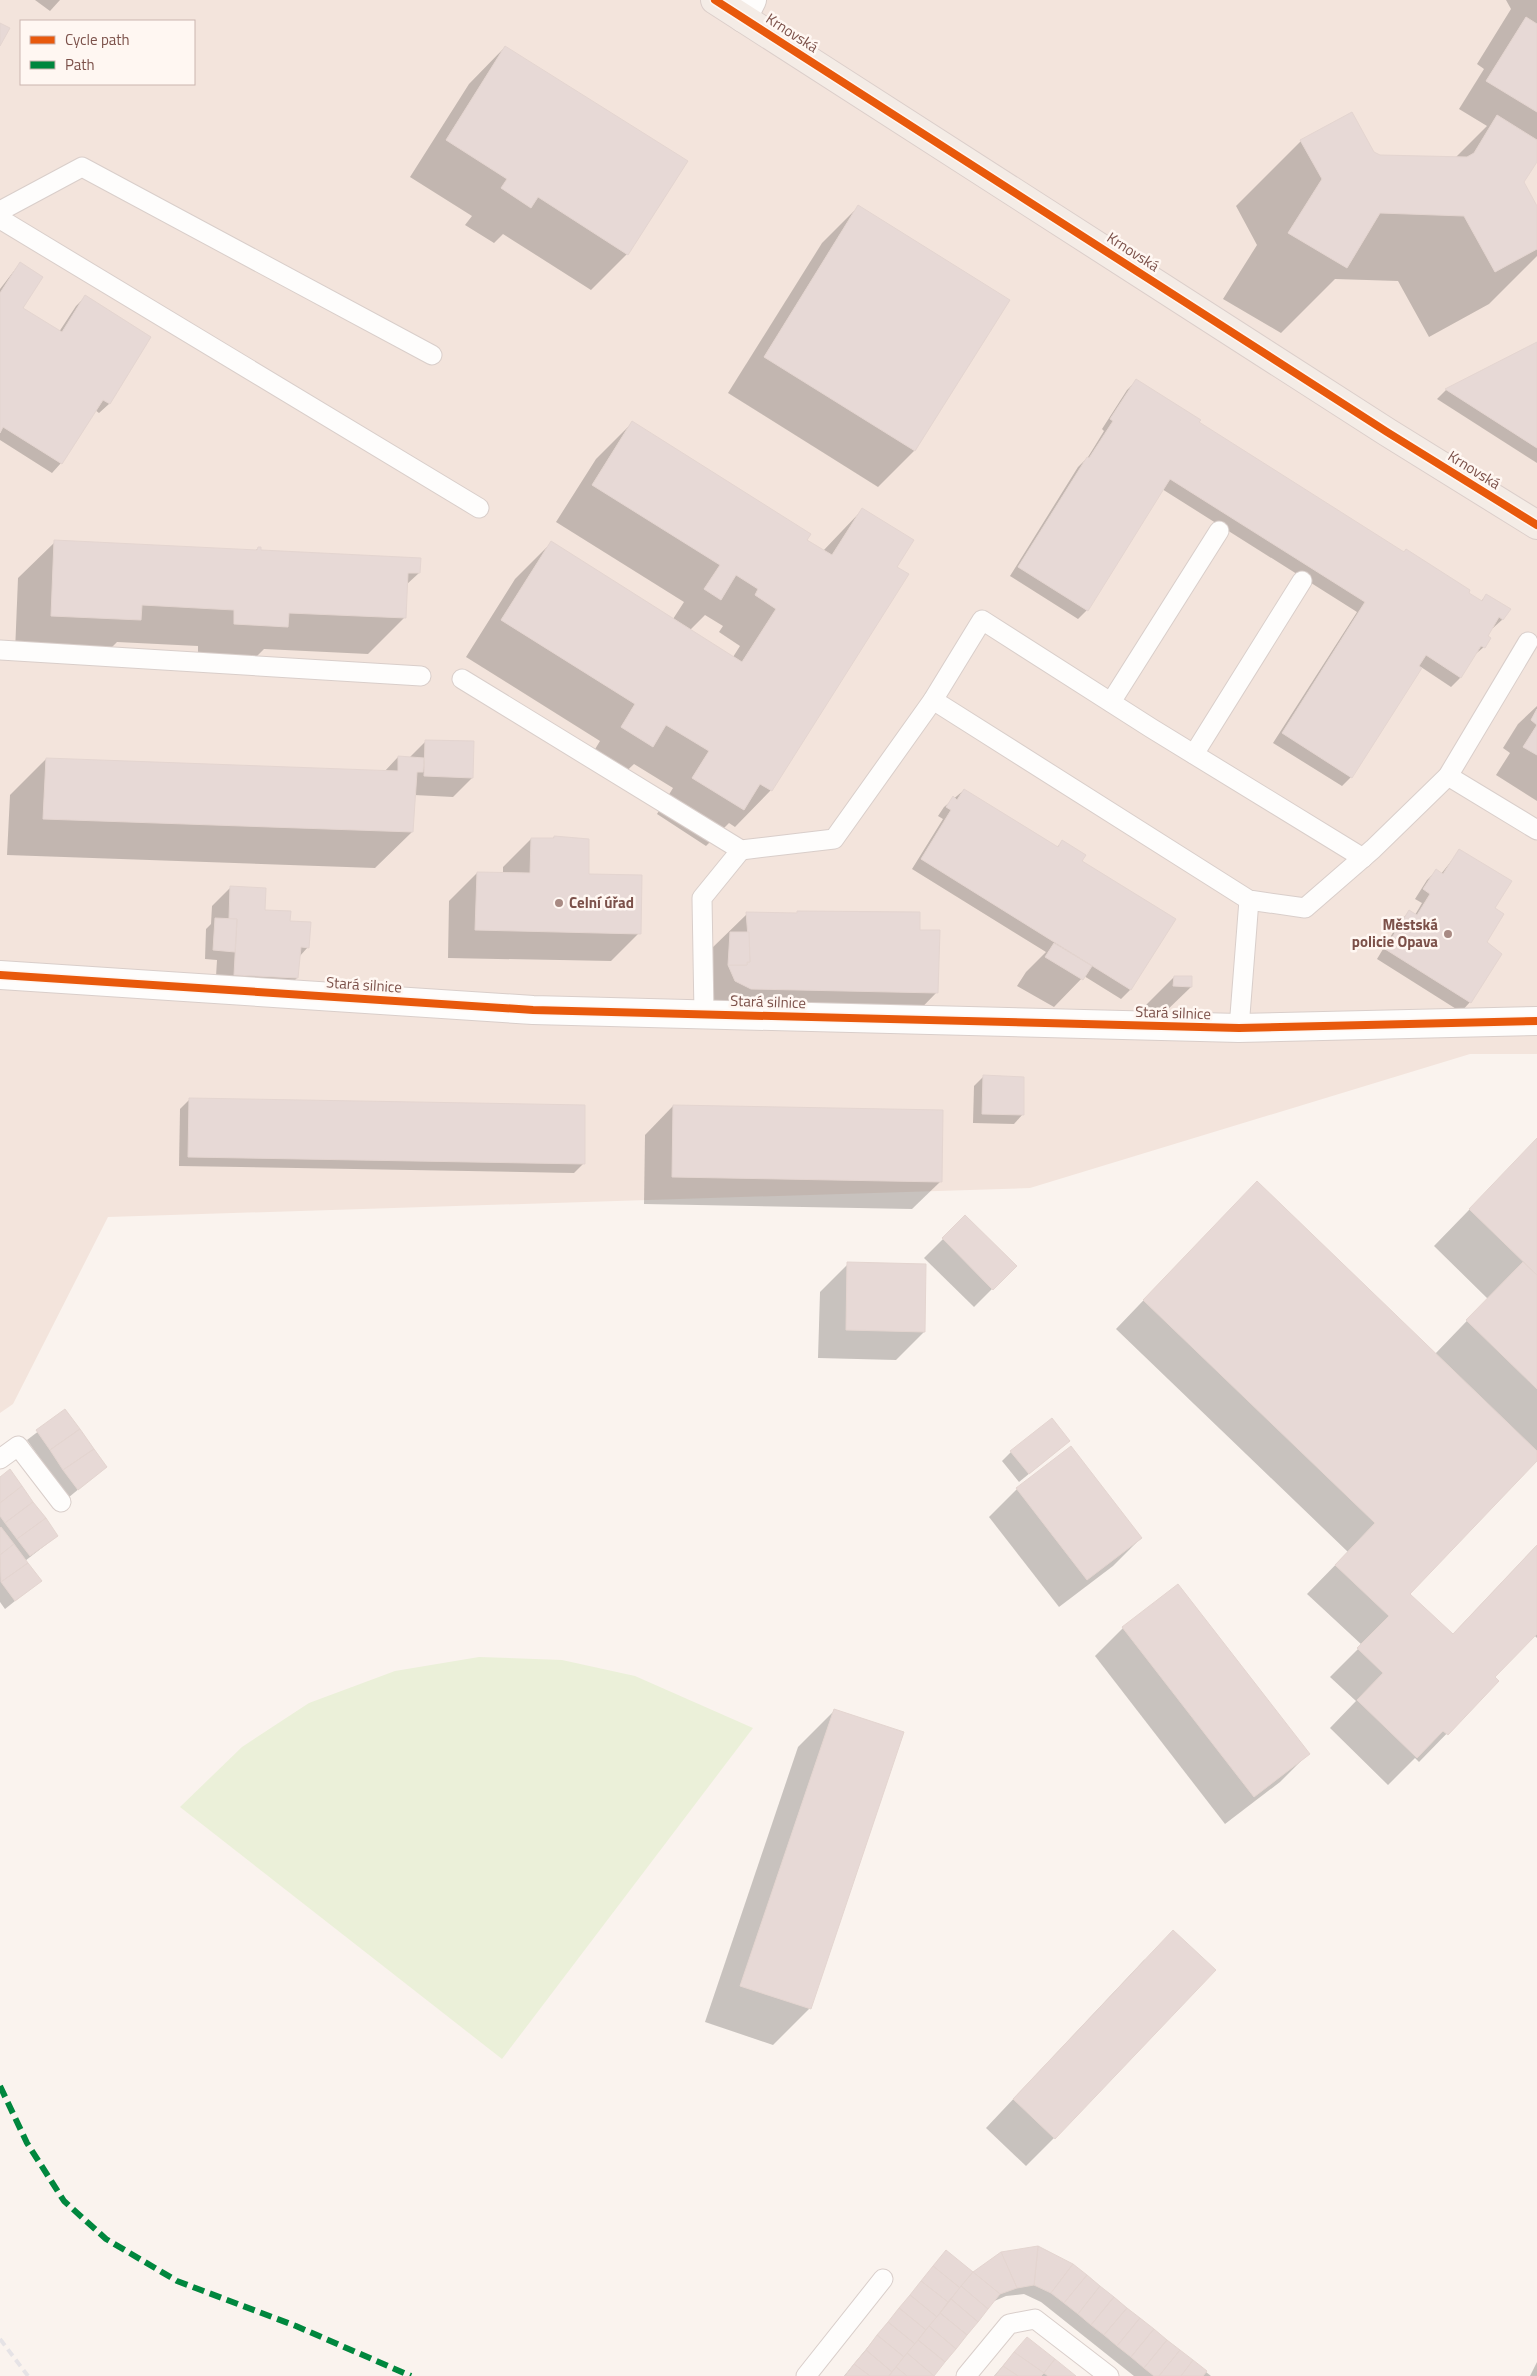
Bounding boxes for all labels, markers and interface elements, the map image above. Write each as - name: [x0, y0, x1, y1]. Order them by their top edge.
- street label: Krnovská: [762, 7, 823, 58]
- legend: [20, 20, 195, 85]
- text: Cycle path: [65, 28, 130, 51]
- text: Path: [65, 53, 95, 76]
- street label: Krnovská: [1103, 226, 1164, 277]
- street label: Krnovská: [1443, 444, 1505, 495]
- place label: Celní úřad: [569, 891, 634, 914]
- marker: Celní úřad: [553, 897, 565, 909]
- place label: Městská policie Opava: [1352, 913, 1438, 953]
- marker: Městská policie Opava: [1442, 928, 1454, 940]
- street label: Stará silnice: [325, 970, 403, 999]
- street label: Stará silnice: [730, 989, 806, 1014]
- street label: Stará silnice: [1135, 1000, 1211, 1025]

